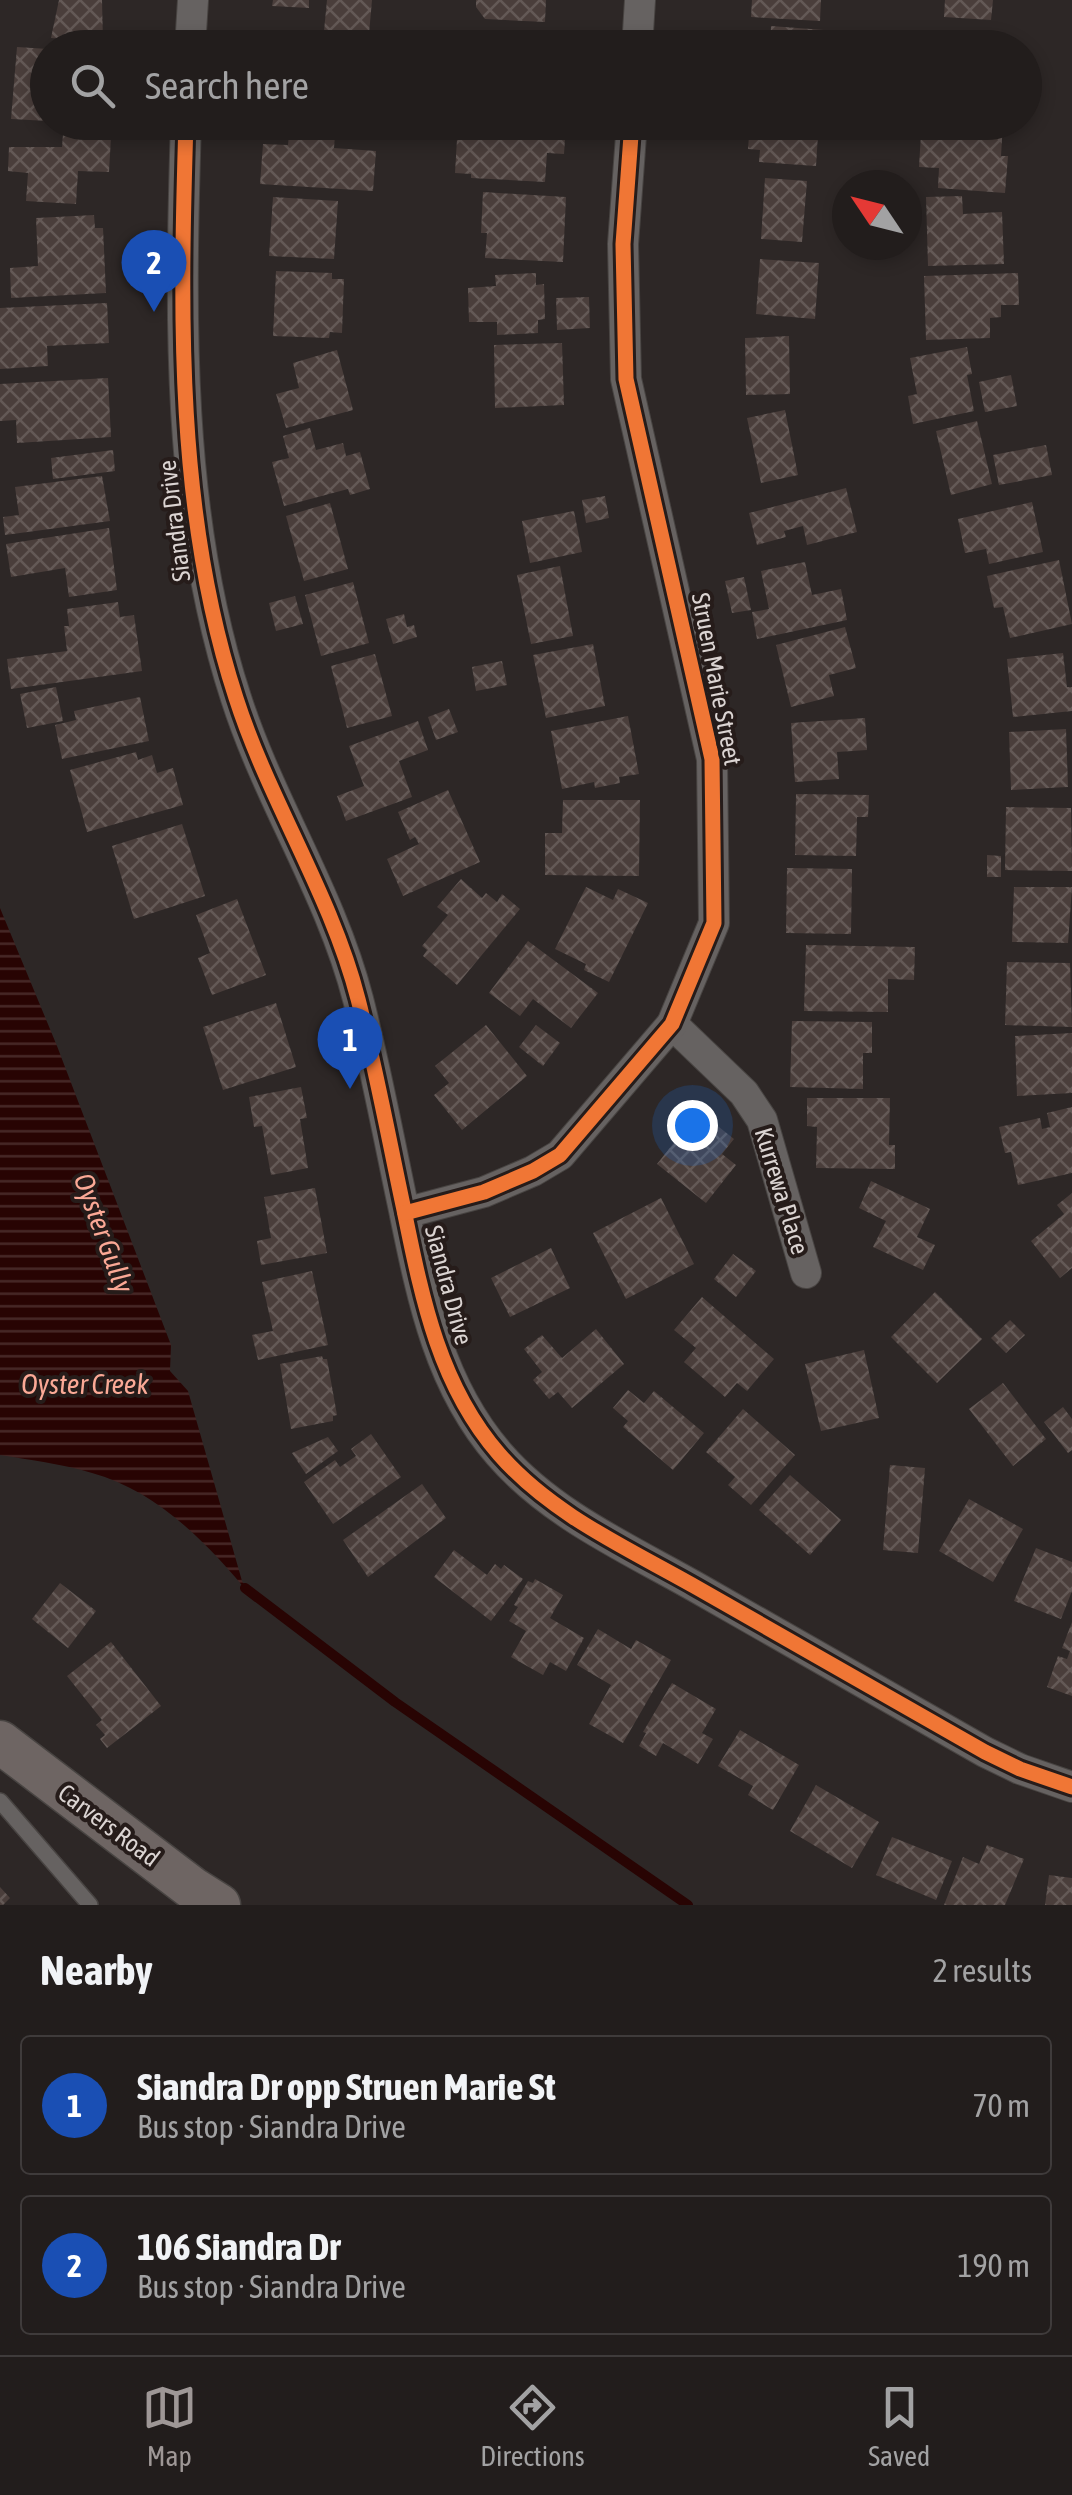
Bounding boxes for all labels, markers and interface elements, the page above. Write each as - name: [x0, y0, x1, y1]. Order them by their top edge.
- search box: [30, 30, 1042, 140]
- icon: search: [65, 58, 120, 113]
- text: Search here: [145, 64, 309, 107]
- north arrow: [832, 170, 922, 260]
- pin: 2: [122, 230, 186, 312]
- street label: Siandra Drive: [153, 459, 195, 583]
- street label: Struen Marie Street: [687, 590, 747, 768]
- pin: 1: [318, 1006, 382, 1089]
- your location: [667, 1100, 718, 1151]
- street label: Kurrewa Place: [749, 1124, 815, 1258]
- water label: Oyster Gully: [68, 1169, 141, 1298]
- street label: Siandra Drive: [420, 1222, 478, 1348]
- water label: Oyster Creek: [21, 1368, 149, 1400]
- street label: Carvers Road: [53, 1778, 165, 1872]
- text: Nearby: [40, 1946, 153, 1994]
- text: 2 results: [933, 1952, 1032, 1989]
- text: Siandra Dr opp Struen Marie St: [137, 2065, 556, 2108]
- text: 1: [67, 2087, 82, 2124]
- text: 70 m: [972, 2087, 1030, 2124]
- text: Bus stop · Siandra Drive: [137, 2108, 406, 2145]
- text: 106 Siandra Dr: [137, 2225, 340, 2268]
- text: 2: [67, 2247, 82, 2284]
- text: 190 m: [957, 2247, 1030, 2284]
- text: Bus stop · Siandra Drive: [137, 2268, 406, 2305]
- tab: Map: [142, 2380, 197, 2472]
- tab: Directions: [480, 2380, 585, 2472]
- tab: Saved: [868, 2380, 930, 2472]

